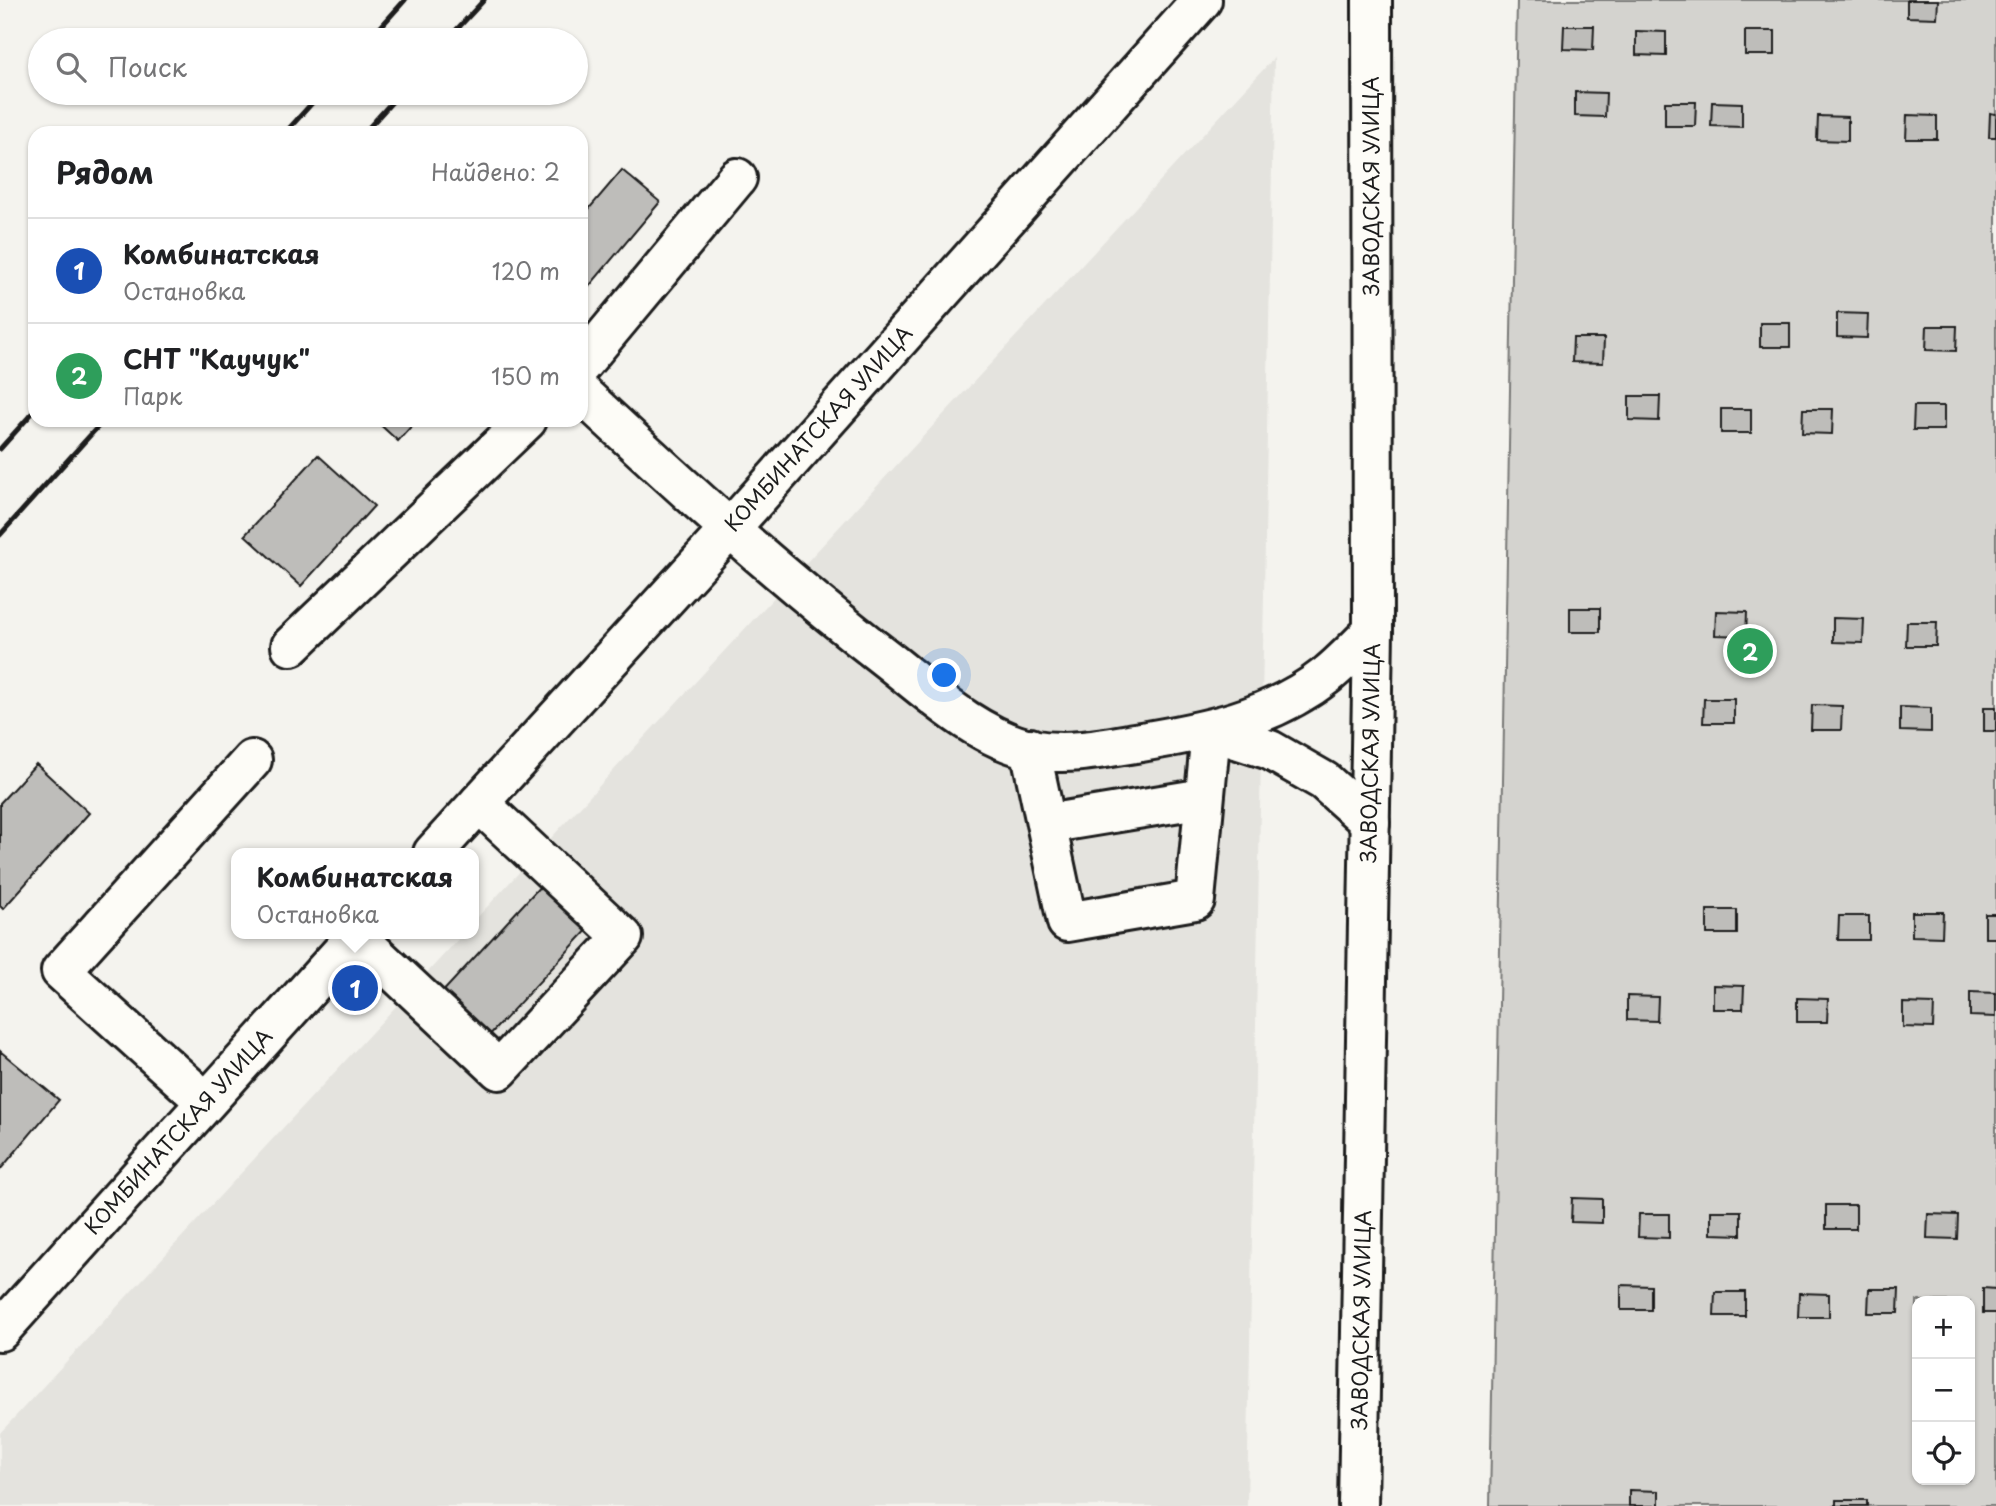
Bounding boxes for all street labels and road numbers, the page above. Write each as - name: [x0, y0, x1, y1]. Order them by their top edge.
- street label: ЗАВОДСКАЯ УЛИЦА: [1354, 76, 1386, 296]
- street label: КОМБИНАТСКАЯ УЛИЦА: [716, 317, 919, 538]
- street label: ЗАВОДСКАЯ УЛИЦА: [1351, 643, 1387, 863]
- street label: КОМБИНАТСКАЯ УЛИЦА: [76, 1020, 279, 1241]
- street label: ЗАВОДСКАЯ УЛИЦА: [1342, 1210, 1378, 1430]

